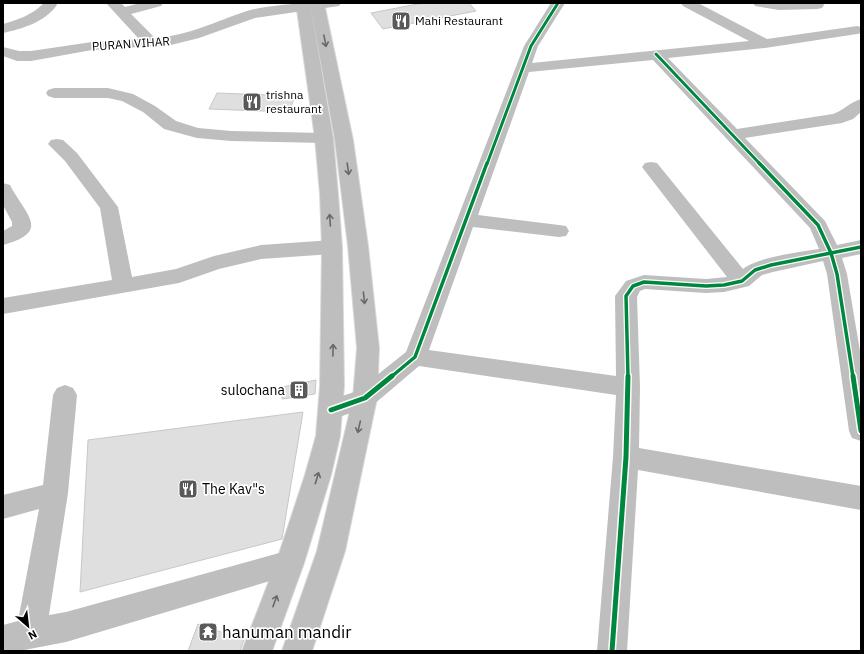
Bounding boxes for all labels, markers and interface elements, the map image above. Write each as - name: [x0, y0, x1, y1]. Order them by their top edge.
- restaurant icon: Mahi Restaurant: [390, 10, 412, 32]
- place label: Mahi Restaurant: [415, 13, 503, 28]
- street label: PURAN VIHAR: [92, 33, 171, 54]
- one-way arrow: [321, 34, 329, 47]
- place label: trishna restaurant: [266, 87, 322, 116]
- restaurant icon: trishna restaurant: [241, 91, 263, 113]
- one-way arrow: [344, 162, 352, 175]
- one-way arrow: [327, 214, 334, 227]
- one-way arrow: [360, 291, 367, 304]
- one-way arrow: [329, 344, 337, 357]
- building icon: sulochana: [288, 379, 310, 401]
- place label: sulochana: [221, 381, 286, 399]
- one-way arrow: [354, 420, 362, 433]
- one-way arrow: [314, 472, 321, 485]
- restaurant icon: The Kav"s: [177, 478, 199, 500]
- place label: The Kav"s: [202, 480, 265, 498]
- one-way arrow: [272, 596, 280, 608]
- north arrow: [8, 606, 48, 646]
- temple icon: hanuman mandir: [197, 621, 219, 643]
- place label: hanuman mandir: [222, 621, 352, 643]
- text: N: [26, 627, 39, 643]

